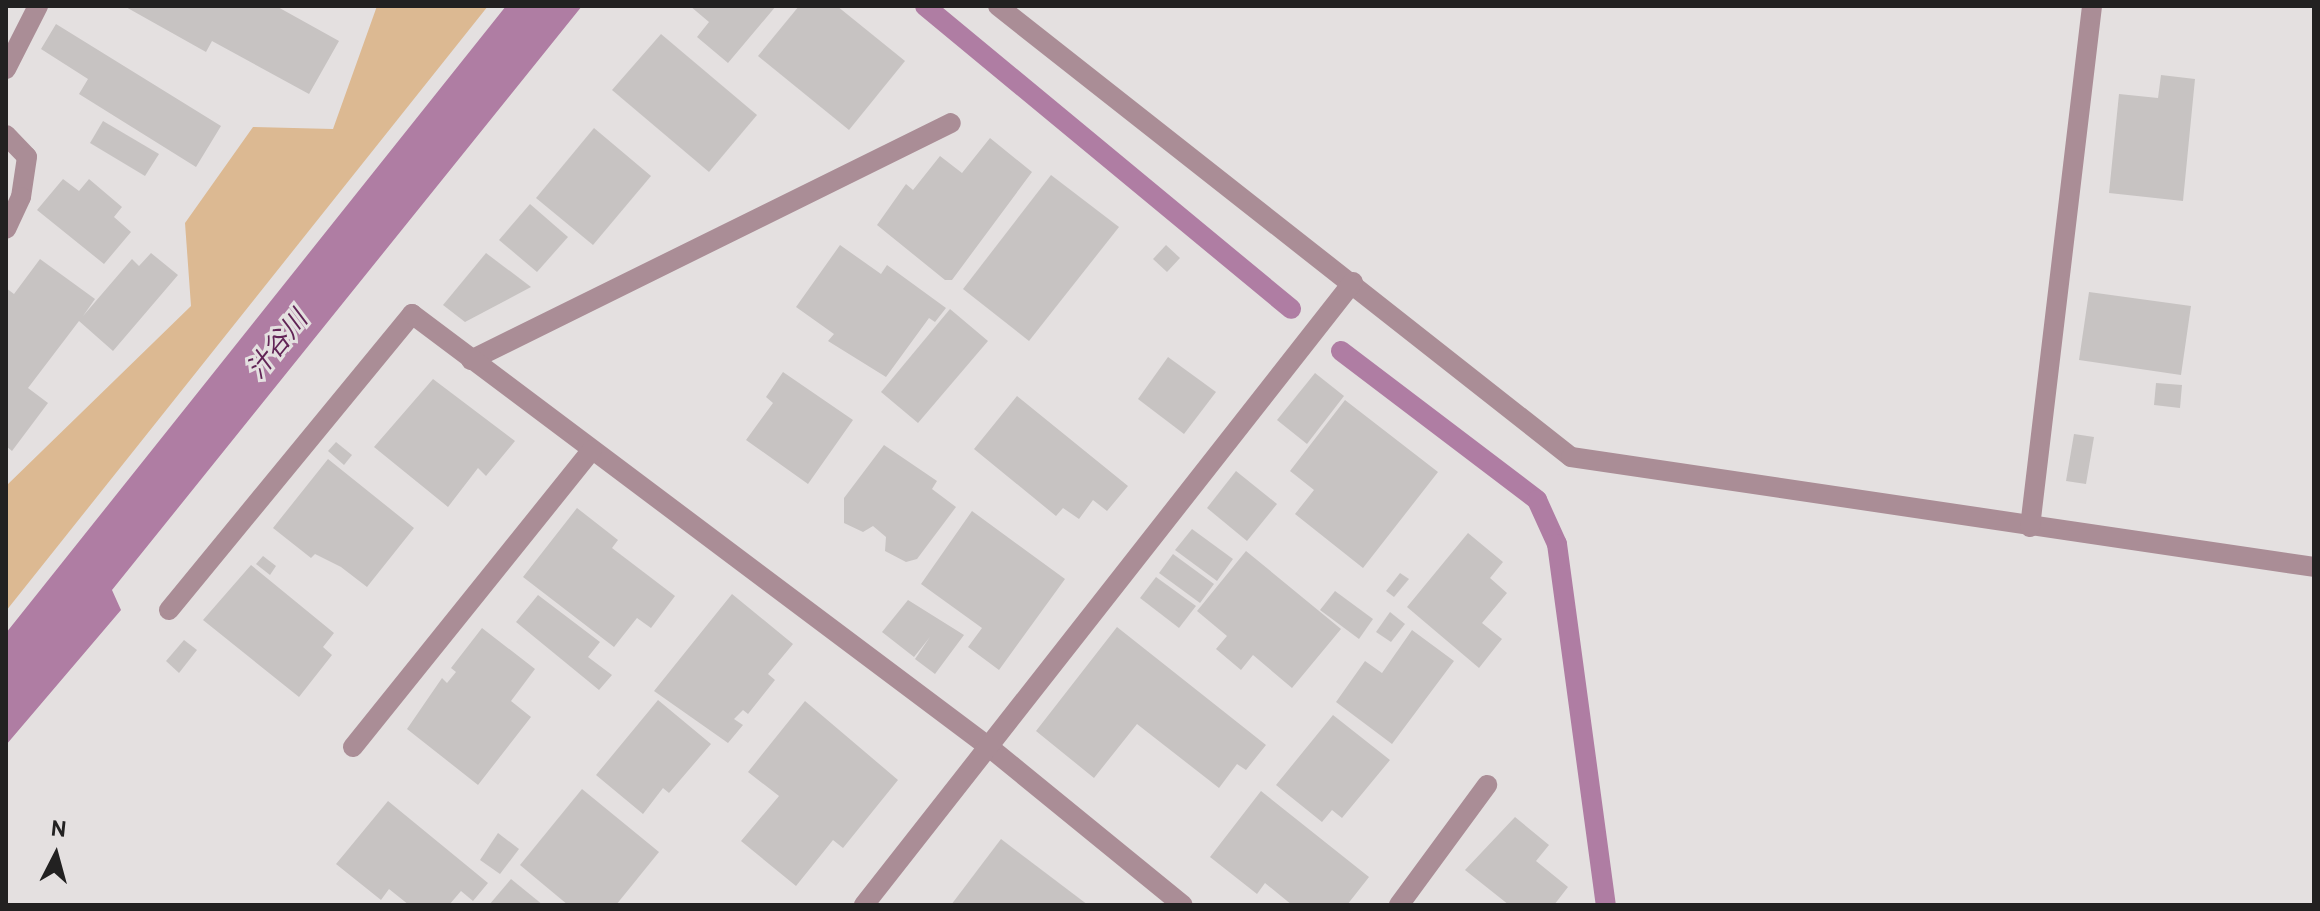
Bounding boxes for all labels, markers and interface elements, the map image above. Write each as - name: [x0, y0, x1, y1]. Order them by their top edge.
- water label: 汁谷川: [242, 306, 316, 386]
- north arrow: [16, 815, 96, 895]
- text: N: [49, 816, 68, 845]

